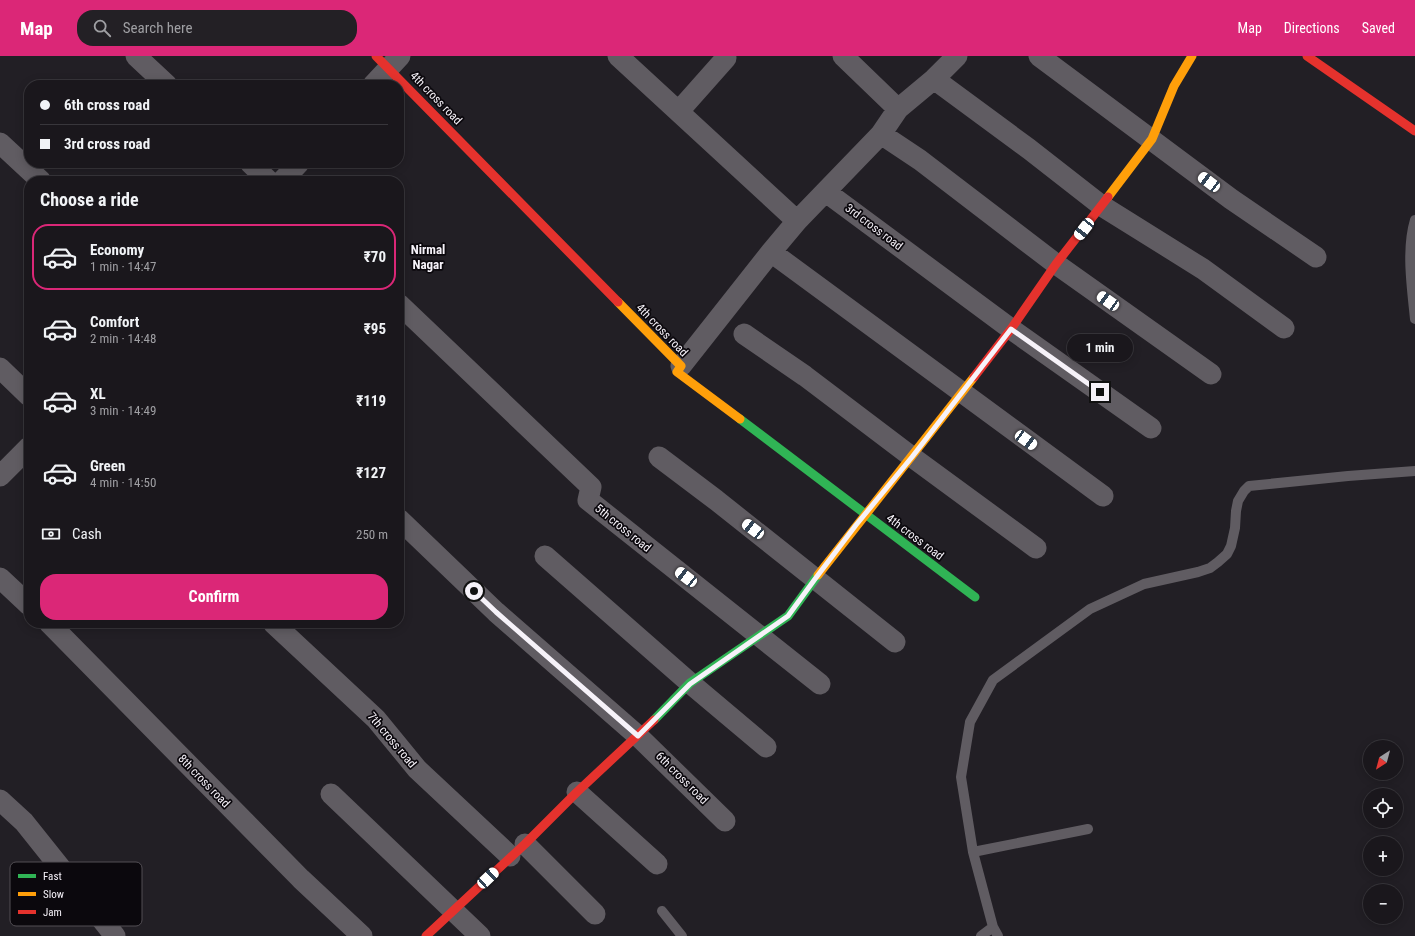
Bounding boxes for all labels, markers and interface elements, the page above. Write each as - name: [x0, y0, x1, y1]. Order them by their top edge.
- search box: [77, 10, 357, 46]
- text: Map: [20, 17, 53, 40]
- icon: search: [91, 17, 113, 39]
- text: Search here: [123, 19, 193, 37]
- text: Map: [1238, 20, 1262, 36]
- text: Directions: [1284, 20, 1340, 36]
- text: Saved: [1362, 20, 1395, 36]
- street label: 4th cross road: [407, 69, 465, 127]
- text: 6th cross road: [64, 96, 150, 114]
- text: 3rd cross road: [64, 135, 150, 153]
- car: [1196, 170, 1222, 194]
- text: Choose a ride: [40, 189, 139, 210]
- street label: 3rd cross road: [843, 201, 905, 253]
- car: [1072, 216, 1096, 242]
- icon: car: [42, 239, 78, 275]
- text: Economy: [90, 241, 144, 259]
- district label: Nirmal Nagar: [411, 242, 445, 272]
- text: ₹70: [364, 248, 386, 266]
- text: 1 min · 14:47: [90, 259, 156, 274]
- car: [1095, 289, 1121, 313]
- street label: 4th cross road: [633, 301, 691, 359]
- icon: car: [42, 311, 78, 347]
- text: Comfort: [90, 313, 139, 331]
- text: ₹95: [364, 320, 386, 338]
- text: 2 min · 14:48: [90, 331, 156, 346]
- callout: 1 min: [1067, 334, 1133, 362]
- text: 1 min: [1086, 340, 1114, 355]
- icon: car: [42, 383, 78, 419]
- route end: [1091, 383, 1109, 401]
- text: XL: [90, 385, 106, 403]
- text: ₹119: [356, 392, 386, 410]
- text: 3 min · 14:49: [90, 403, 156, 418]
- car: [1013, 428, 1039, 452]
- icon: car: [42, 455, 78, 491]
- text: Green: [90, 457, 125, 475]
- text: ₹127: [356, 464, 386, 482]
- text: 4 min · 14:50: [90, 475, 156, 490]
- street label: 5th cross road: [592, 501, 654, 555]
- street label: 4th cross road: [884, 511, 946, 563]
- car: [740, 517, 766, 541]
- icon: cash: [40, 523, 62, 545]
- text: Cash: [72, 525, 102, 543]
- text: 250 m: [356, 527, 388, 542]
- car: [673, 565, 699, 589]
- button: Confirm: [40, 574, 388, 620]
- route start: [465, 582, 483, 600]
- street label: 7th cross road: [365, 709, 419, 771]
- north arrow: [1363, 740, 1403, 780]
- map controls: [1363, 740, 1403, 924]
- street label: 6th cross road: [653, 749, 711, 807]
- street label: 8th cross road: [175, 752, 233, 810]
- button: locate: [1363, 788, 1403, 828]
- button: +: [1363, 836, 1403, 876]
- legend: [10, 862, 142, 926]
- car: [475, 865, 501, 891]
- text: Fast: [43, 870, 62, 883]
- button: −: [1363, 884, 1403, 924]
- text: Slow: [43, 888, 64, 901]
- text: Jam: [43, 906, 62, 919]

